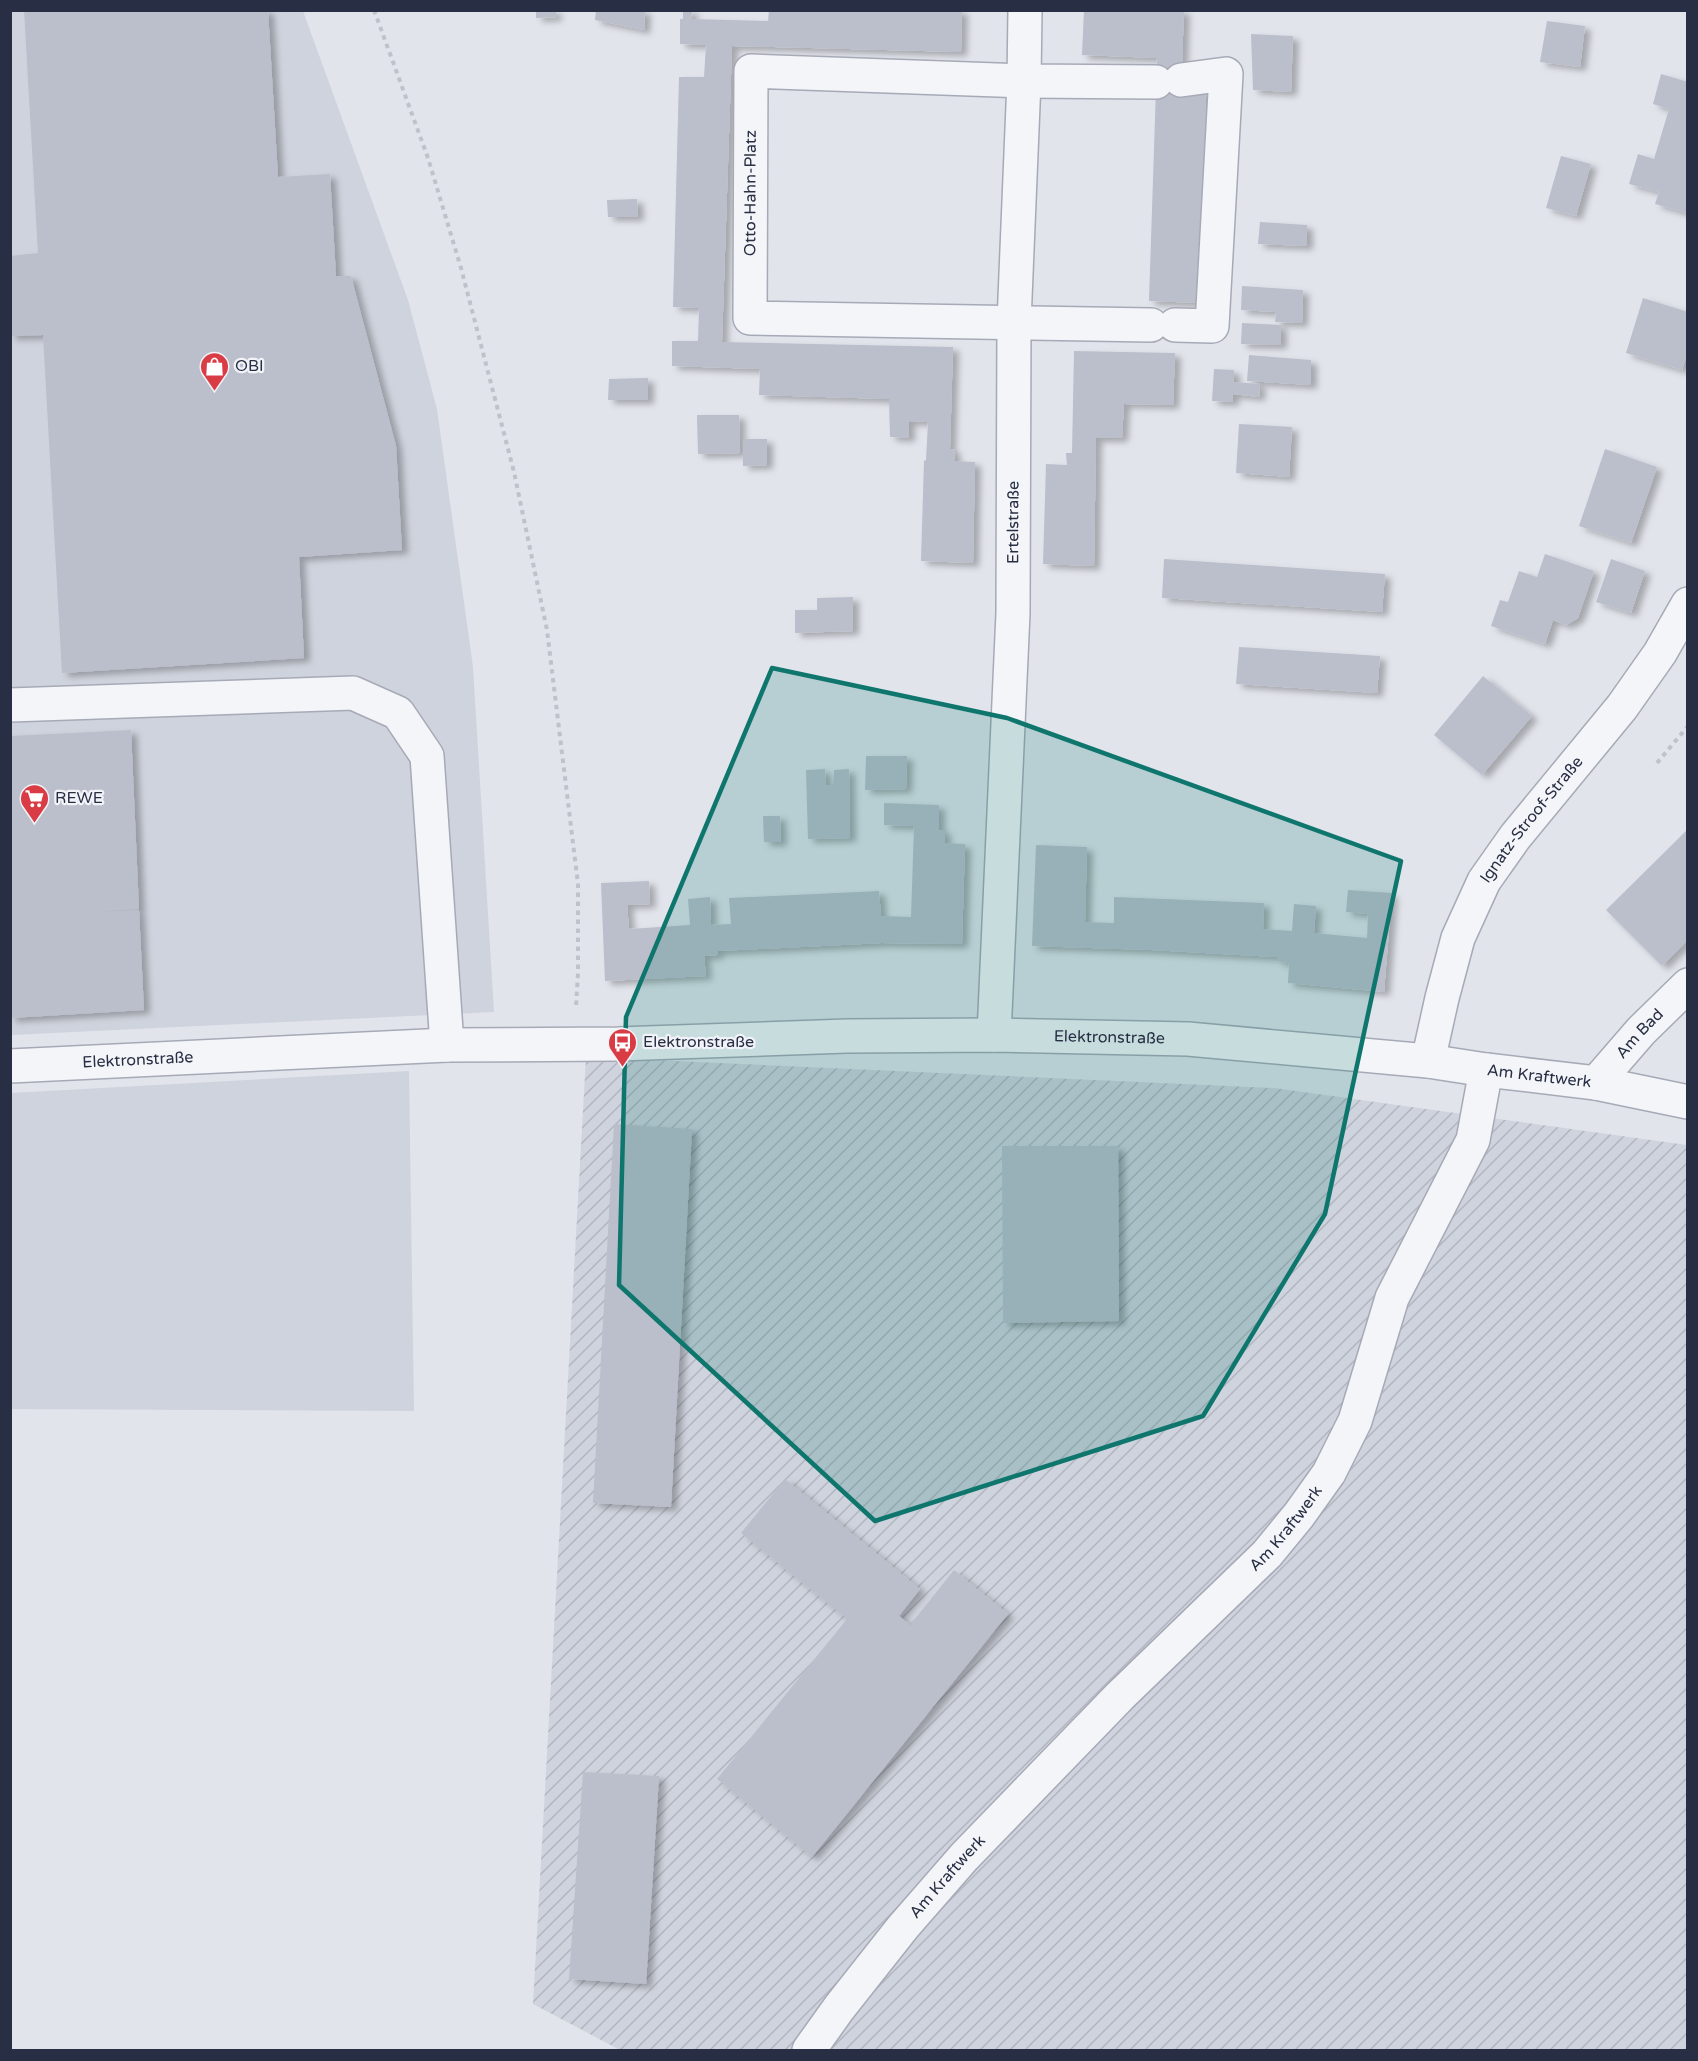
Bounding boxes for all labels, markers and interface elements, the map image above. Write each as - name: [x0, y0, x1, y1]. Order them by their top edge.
- street label: Otto-Hahn-Platz: [740, 130, 761, 256]
- shop icon: OBI: [198, 350, 230, 392]
- place label: OBI: [235, 356, 264, 376]
- street label: Ertelstraße: [1003, 481, 1023, 564]
- street label: Ignatz-Stroof-Straße: [1476, 752, 1587, 887]
- supermarket icon: REWE: [18, 782, 50, 824]
- place label: REWE: [55, 788, 103, 808]
- street label: Am Bad: [1612, 1004, 1668, 1063]
- bus stop icon: Elektronstraße: [606, 1026, 638, 1068]
- street label: Elektronstraße: [1054, 1026, 1165, 1049]
- place label: Elektronstraße: [643, 1032, 754, 1052]
- street label: Elektronstraße: [82, 1047, 194, 1073]
- street label: Am Kraftwerk: [1486, 1060, 1593, 1092]
- street label: Am Kraftwerk: [1245, 1482, 1327, 1576]
- street label: Am Kraftwerk: [905, 1831, 990, 1922]

